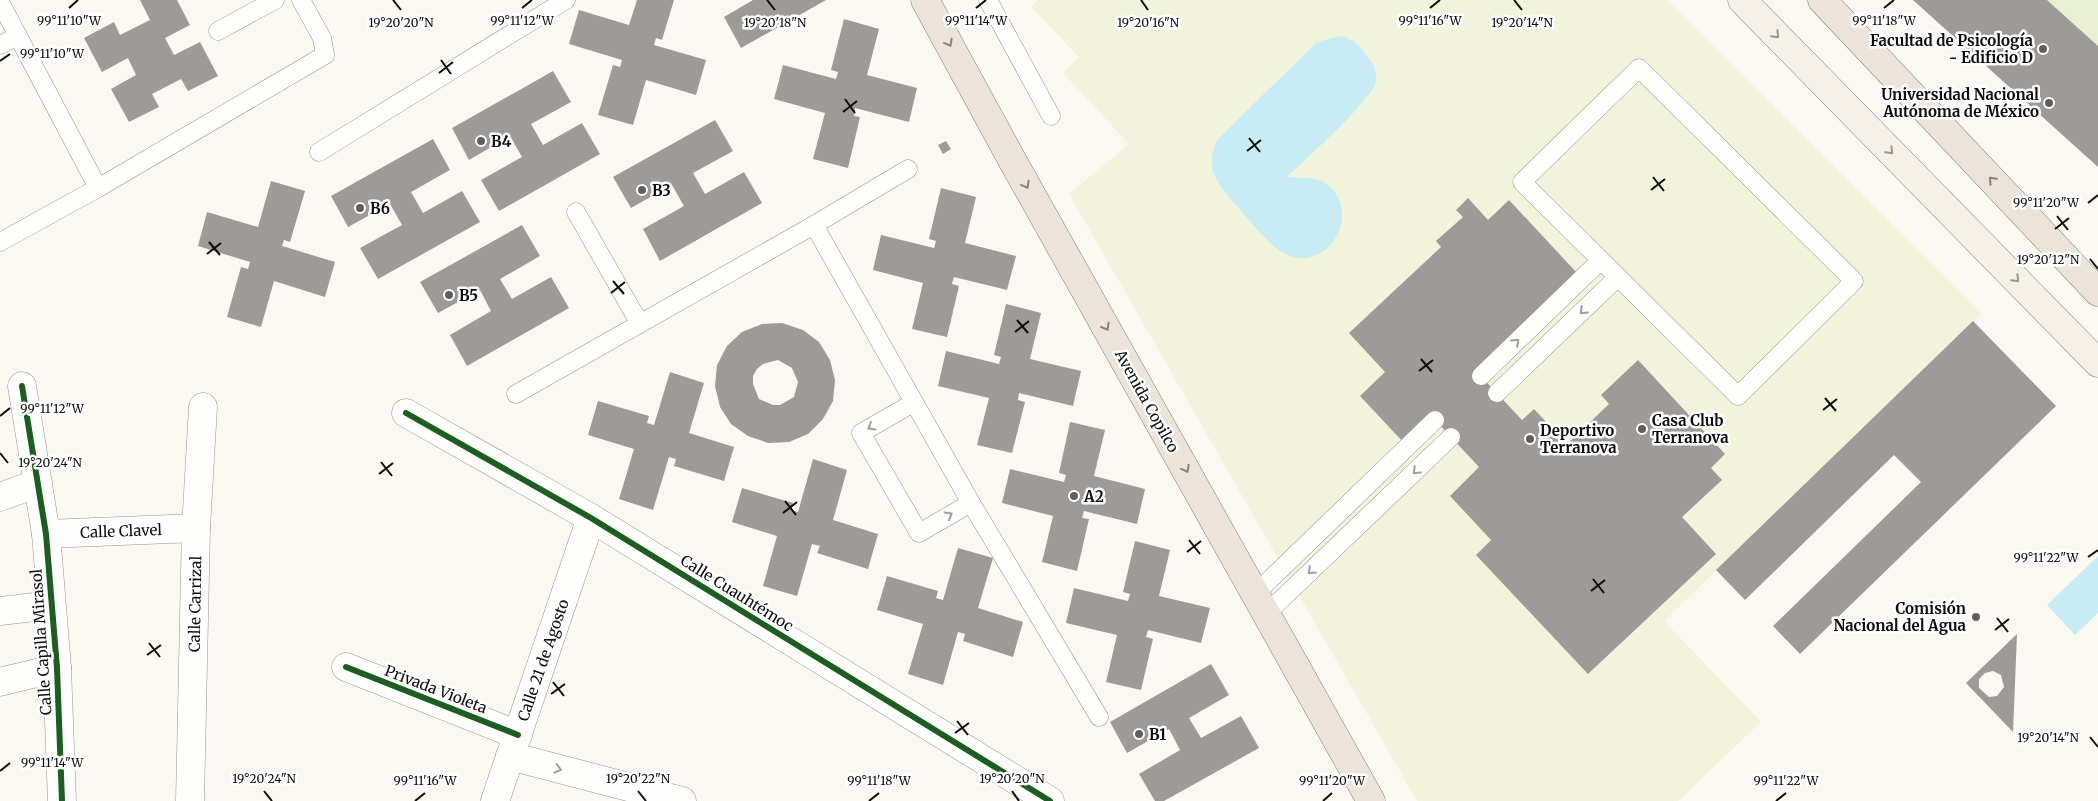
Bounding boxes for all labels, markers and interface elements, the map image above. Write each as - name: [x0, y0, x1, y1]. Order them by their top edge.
- text: 99°11'10"W: [37, 13, 102, 28]
- text: 99°11'12"W: [490, 13, 555, 28]
- text: 99°11'14"W: [945, 13, 1008, 28]
- text: 99°11'16"W: [1399, 13, 1462, 28]
- text: 99°11'18"W: [1852, 13, 1917, 28]
- text: 19°20'20"N: [368, 15, 434, 30]
- text: 19°20'18"N: [744, 15, 807, 30]
- text: 19°20'16"N: [1117, 15, 1180, 30]
- text: 19°20'14"N: [1491, 15, 1553, 30]
- one-way arrow: [1770, 29, 1779, 38]
- place label: Facultad de Psicología - Edificio D: [1870, 31, 2034, 67]
- one-way arrow: [942, 37, 952, 46]
- marker: Facultad de Psicología - Edificio D: [2037, 43, 2049, 55]
- text: 99°11'10"W: [20, 46, 85, 61]
- place label: Universidad Nacional Autónoma de México: [1881, 85, 2039, 121]
- marker: Universidad Nacional Autónoma de México: [2043, 97, 2055, 109]
- place label: B4: [491, 132, 512, 151]
- marker: B4: [475, 135, 487, 147]
- one-way arrow: [1884, 145, 1893, 154]
- one-way arrow: [1989, 177, 1998, 186]
- one-way arrow: [1020, 180, 1030, 189]
- place label: B3: [652, 181, 671, 200]
- marker: B3: [636, 184, 648, 196]
- text: 99°11'20"W: [2013, 195, 2080, 210]
- place label: B6: [370, 199, 390, 218]
- marker: B6: [354, 202, 366, 214]
- text: 19°20'12"N: [2017, 252, 2080, 267]
- one-way arrow: [2010, 274, 2019, 283]
- place label: B5: [459, 286, 478, 305]
- marker: B5: [443, 289, 455, 301]
- one-way arrow: [1579, 305, 1588, 314]
- one-way arrow: [1100, 322, 1110, 331]
- one-way arrow: [1511, 339, 1520, 348]
- street label: Avenida Copilco: [1110, 345, 1183, 456]
- text: 99°11'12"W: [20, 401, 85, 416]
- place label: Casa Club Terranova: [1652, 411, 1729, 447]
- one-way arrow: [867, 421, 876, 431]
- place label: Deportivo Terranova: [1540, 421, 1617, 457]
- marker: Casa Club Terranova: [1636, 423, 1648, 435]
- marker: Deportivo Terranova: [1524, 433, 1536, 445]
- text: 19°20'24"N: [18, 455, 82, 470]
- one-way arrow: [1179, 463, 1189, 472]
- one-way arrow: [1412, 465, 1421, 474]
- place label: A2: [1083, 487, 1104, 506]
- marker: A2: [1068, 490, 1080, 502]
- one-way arrow: [944, 511, 953, 521]
- street label: Calle Clavel: [80, 520, 163, 542]
- text: 99°11'22"W: [2013, 550, 2080, 565]
- street label: Calle Cuauhtémoc: [677, 551, 797, 636]
- street label: Calle Carrizal: [185, 555, 205, 652]
- one-way arrow: [1308, 565, 1317, 574]
- street label: Calle Capilla Mirasol: [26, 568, 56, 716]
- street label: Calle 21 de Agosto: [513, 596, 573, 724]
- place label: Comisión Nacional del Agua: [1834, 599, 1967, 635]
- marker: Comisión Nacional del Agua: [1970, 611, 1982, 623]
- street label: Privada Violeta: [382, 661, 490, 717]
- place label: B1: [1149, 725, 1166, 744]
- marker: B1: [1133, 728, 1145, 740]
- text: 19°20'14"N: [2017, 730, 2079, 745]
- text: 99°11'14"W: [21, 755, 84, 770]
- one-way arrow: [553, 763, 562, 774]
- text: 19°20'24"N: [232, 771, 296, 786]
- text: 19°20'22"N: [606, 771, 671, 786]
- text: 19°20'20"N: [979, 771, 1045, 786]
- text: 99°11'16"W: [394, 773, 457, 788]
- text: 99°11'18"W: [847, 773, 912, 788]
- text: 99°11'20"W: [1299, 773, 1366, 788]
- text: 99°11'22"W: [1753, 773, 1820, 788]

